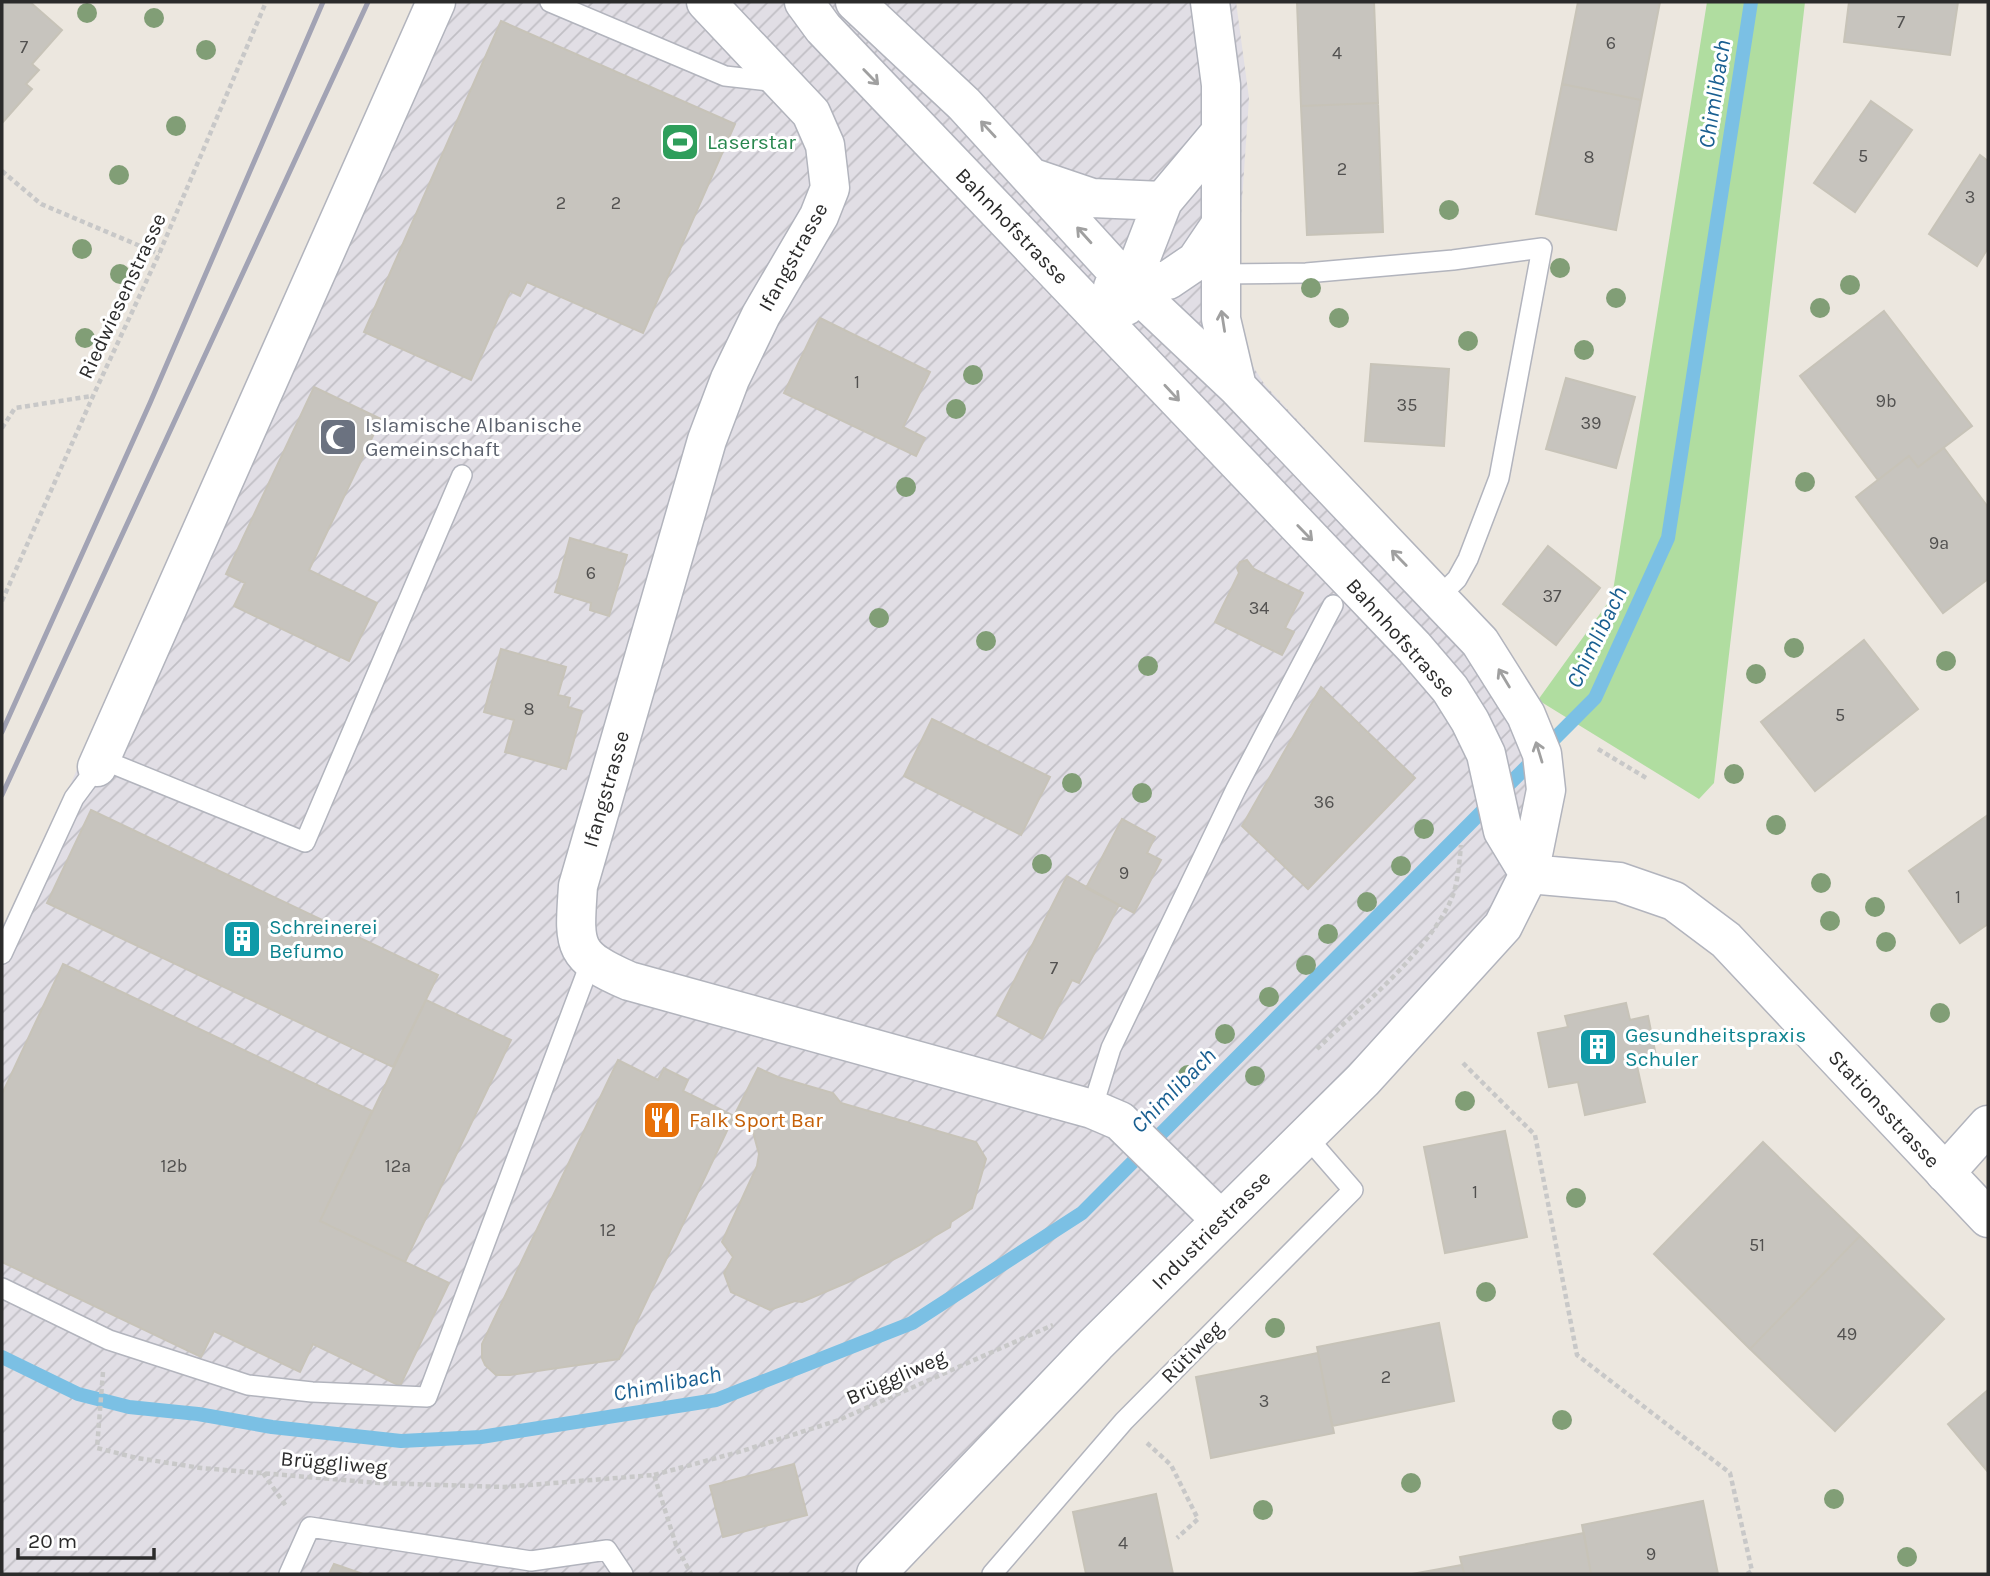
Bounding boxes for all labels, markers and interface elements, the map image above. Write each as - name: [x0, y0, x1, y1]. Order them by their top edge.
- house number: 7: [1897, 11, 1906, 33]
- house number: 6: [1606, 32, 1616, 54]
- house number: 7: [20, 36, 29, 58]
- water label: Chimlibach: [1693, 38, 1736, 150]
- house number: 4: [1332, 42, 1342, 64]
- one-way arrow: [862, 68, 879, 85]
- sports icon: Laserstar: [659, 121, 701, 163]
- one-way arrow: [979, 121, 996, 138]
- place label: Laserstar: [707, 130, 796, 154]
- house number: 5: [1858, 145, 1868, 167]
- house number: 8: [1583, 146, 1595, 168]
- house number: 2: [1337, 158, 1347, 180]
- street label: Bahnhofstrasse: [951, 163, 1073, 289]
- house number: 3: [1965, 186, 1975, 208]
- house number: 2: [556, 192, 566, 214]
- house number: 2: [611, 192, 621, 214]
- street label: Ifangstrasse: [753, 199, 833, 315]
- street label: Riedwiesenstrasse: [73, 209, 171, 383]
- one-way arrow: [1076, 226, 1092, 244]
- one-way arrow: [1216, 310, 1229, 333]
- house number: 1: [854, 371, 860, 393]
- one-way arrow: [1164, 384, 1181, 401]
- house number: 9b: [1875, 390, 1897, 412]
- house number: 35: [1397, 394, 1417, 416]
- house number: 39: [1580, 412, 1602, 434]
- place label: Islamische Albanische Gemeinschaft: [365, 413, 582, 461]
- mosque icon: Islamische Albanische Gemeinschaft: [317, 416, 359, 458]
- one-way arrow: [1297, 525, 1314, 542]
- house number: 9a: [1929, 532, 1949, 554]
- one-way arrow: [1391, 549, 1408, 566]
- house number: 6: [586, 562, 596, 584]
- street label: Bahnhofstrasse: [1341, 574, 1461, 702]
- water label: Chimlibach: [1560, 582, 1633, 692]
- house number: 37: [1542, 585, 1562, 607]
- house number: 34: [1249, 597, 1269, 619]
- one-way arrow: [1496, 669, 1510, 689]
- house number: 8: [523, 698, 535, 720]
- house number: 5: [1835, 704, 1845, 726]
- street label: Ifangstrasse: [578, 728, 634, 850]
- one-way arrow: [1532, 741, 1545, 763]
- house number: 36: [1314, 791, 1334, 813]
- house number: 9: [1119, 862, 1129, 884]
- house number: 1: [1955, 886, 1961, 908]
- place label: Schreinerei Befumo: [269, 915, 378, 963]
- building icon: Schreinerei Befumo: [221, 918, 263, 960]
- house number: 7: [1050, 957, 1059, 979]
- place label: Gesundheitspraxis Schuler: [1625, 1023, 1806, 1071]
- building icon: Gesundheitspraxis Schuler: [1577, 1026, 1619, 1068]
- water label: Chimlibach: [1125, 1042, 1222, 1139]
- street label: Stationsstrasse: [1823, 1045, 1945, 1173]
- restaurant icon: Falk Sport Bar: [641, 1099, 683, 1141]
- place label: Falk Sport Bar: [689, 1108, 823, 1132]
- house number: 12b: [160, 1155, 188, 1177]
- house number: 12a: [385, 1155, 411, 1177]
- street label: Industriestrasse: [1147, 1166, 1275, 1294]
- house number: 1: [1472, 1181, 1478, 1203]
- house number: 12: [600, 1219, 616, 1241]
- house number: 51: [1749, 1234, 1765, 1256]
- street label: Rütiweg: [1156, 1316, 1228, 1388]
- house number: 49: [1837, 1323, 1857, 1345]
- street label: Brüggliweg: [842, 1344, 950, 1410]
- water label: Chimlibach: [611, 1360, 723, 1407]
- house number: 2: [1381, 1366, 1391, 1388]
- house number: 3: [1259, 1390, 1269, 1412]
- street label: Brüggliweg: [280, 1446, 389, 1480]
- scale bar: [18, 1516, 154, 1560]
- text: 20 m: [28, 1529, 77, 1553]
- house number: 4: [1118, 1532, 1128, 1554]
- house number: 9: [1646, 1543, 1656, 1565]

